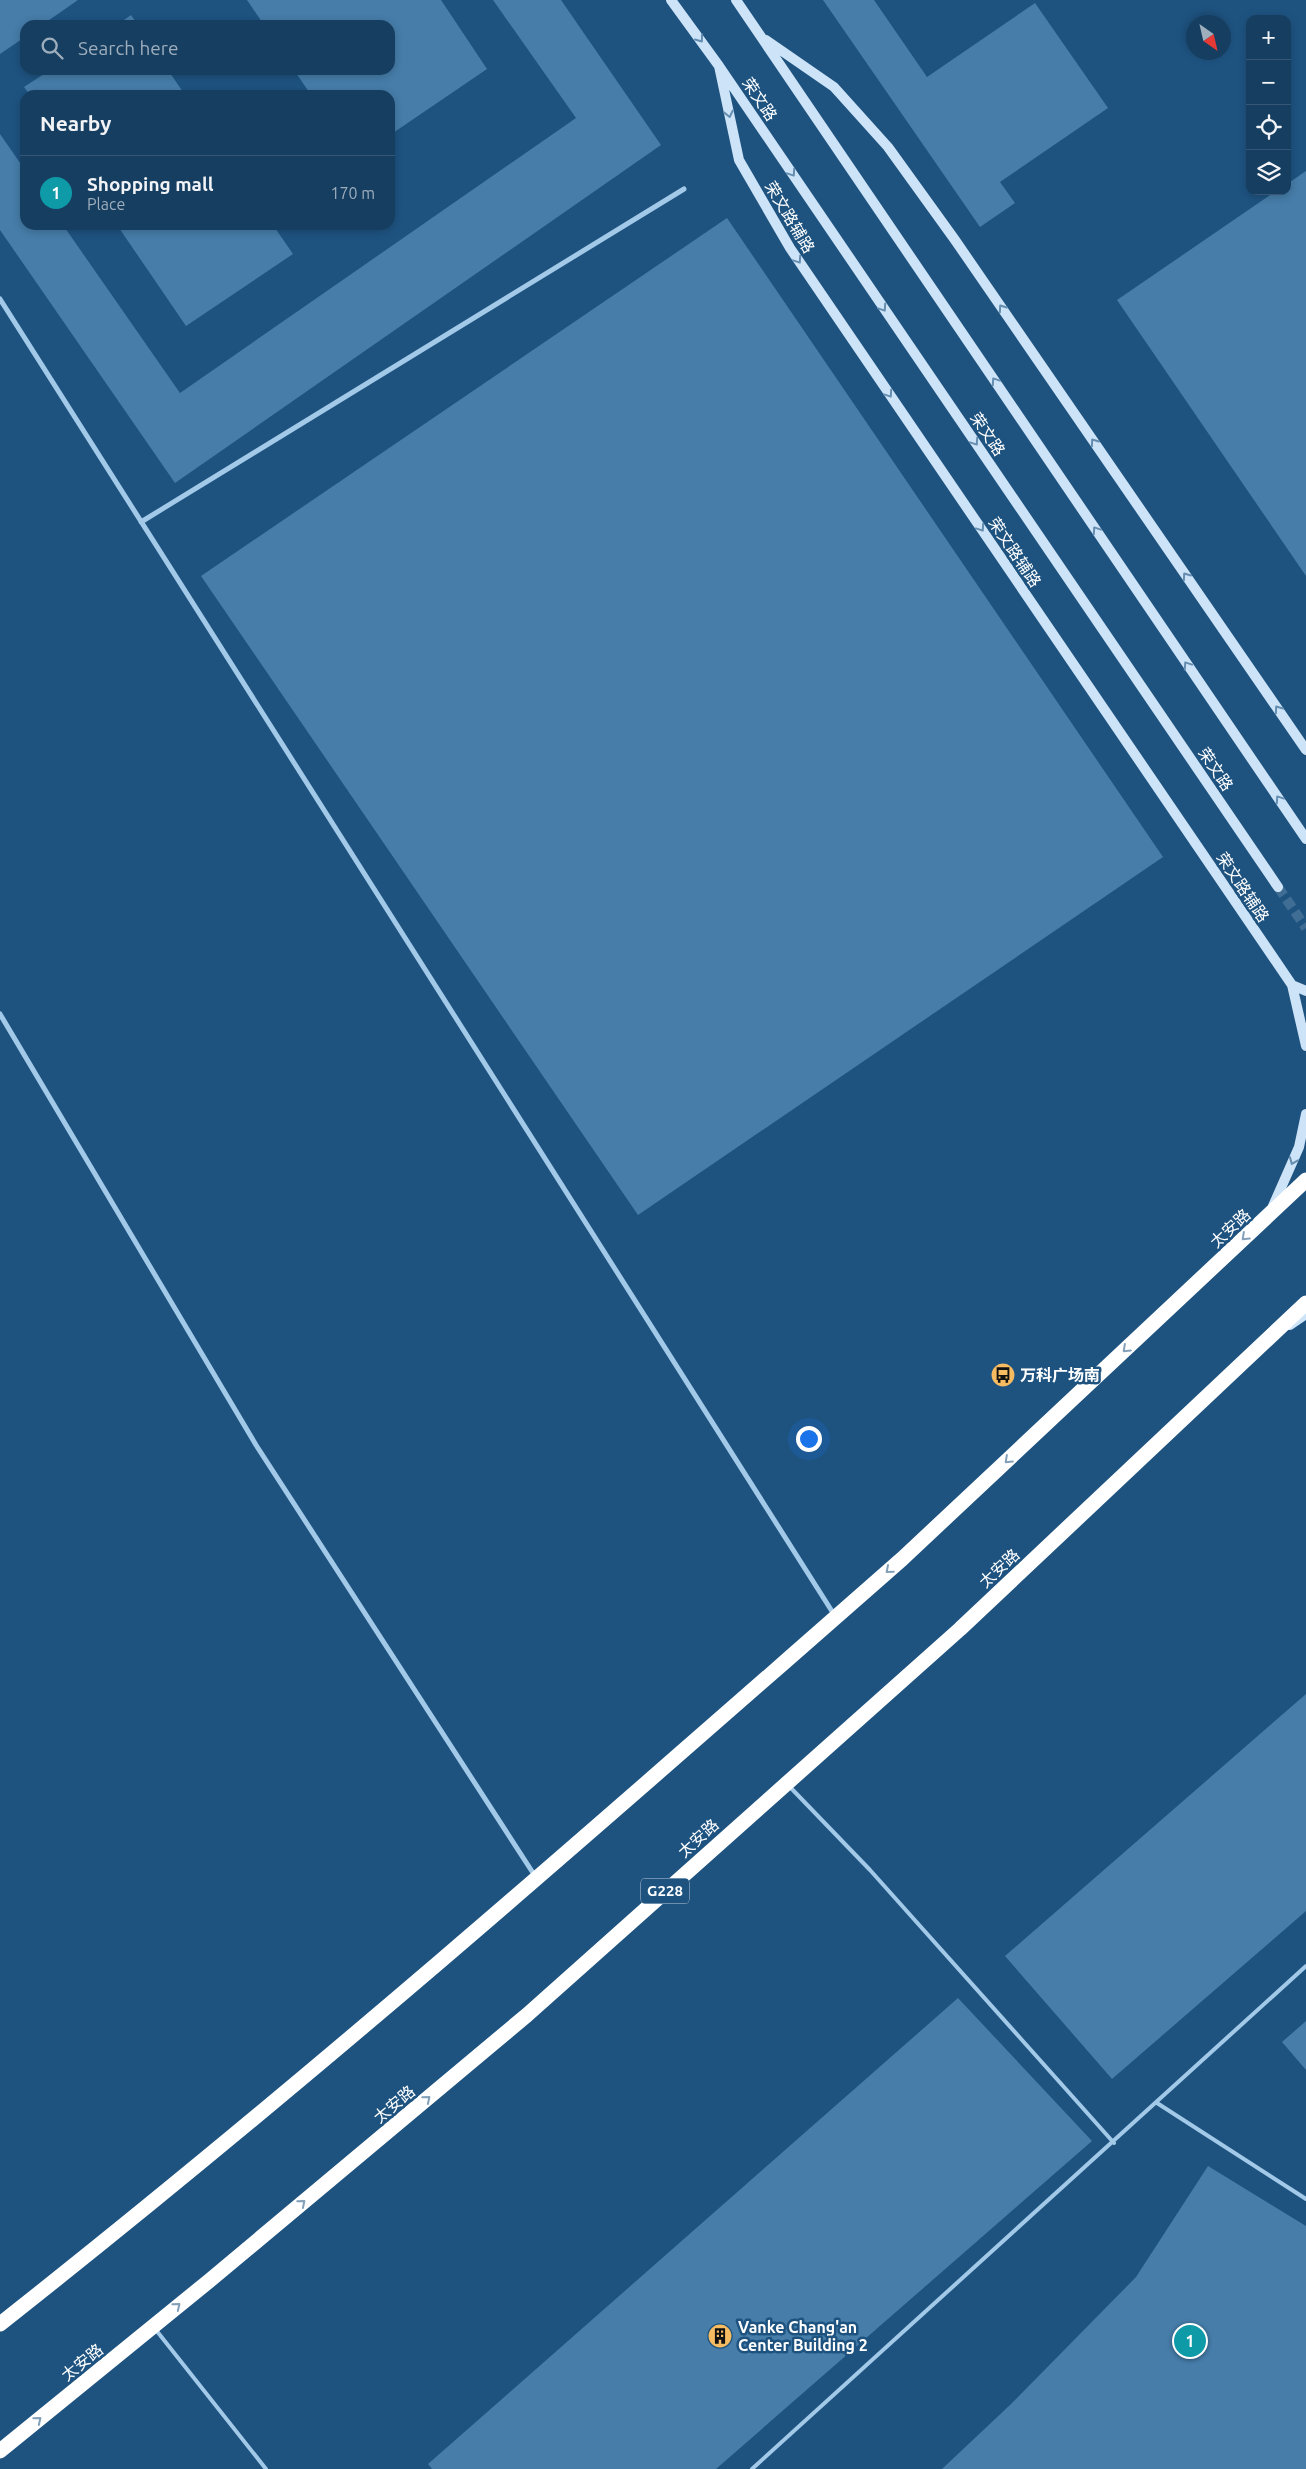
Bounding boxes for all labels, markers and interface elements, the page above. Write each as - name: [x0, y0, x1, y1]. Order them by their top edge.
- north arrow: [1186, 15, 1231, 60]
- map controls: [1246, 15, 1291, 195]
- button: +: [1246, 15, 1291, 60]
- search box: [20, 20, 395, 75]
- icon: search: [38, 34, 66, 62]
- one-way arrow: [694, 34, 703, 43]
- text: Search here: [78, 37, 178, 59]
- button: −: [1246, 60, 1291, 105]
- street label: 荣文路: [739, 74, 781, 124]
- button: locate: [1246, 105, 1291, 150]
- one-way arrow: [723, 110, 734, 119]
- text: Nearby: [40, 111, 111, 135]
- button: layers: [1246, 150, 1291, 195]
- one-way arrow: [786, 167, 795, 177]
- text: Shopping mall: [87, 173, 213, 195]
- street label: 荣文路辅路: [762, 178, 818, 256]
- text: 1: [51, 184, 61, 202]
- text: 170 m: [330, 184, 375, 202]
- text: Place: [87, 195, 125, 213]
- one-way arrow: [792, 254, 801, 263]
- one-way arrow: [877, 302, 886, 311]
- one-way arrow: [999, 304, 1008, 314]
- one-way arrow: [992, 377, 1001, 387]
- one-way arrow: [883, 388, 892, 398]
- street label: 荣文路: [967, 409, 1009, 459]
- one-way arrow: [969, 436, 978, 446]
- one-way arrow: [1091, 438, 1100, 448]
- street label: 荣文路辅路: [985, 514, 1045, 590]
- one-way arrow: [974, 523, 984, 532]
- one-way arrow: [1093, 526, 1102, 536]
- one-way arrow: [1183, 572, 1192, 581]
- one-way arrow: [1184, 661, 1193, 670]
- one-way arrow: [1275, 706, 1284, 715]
- street label: 荣文路: [1195, 744, 1237, 794]
- one-way arrow: [1276, 795, 1285, 805]
- street label: 荣文路辅路: [1213, 849, 1273, 925]
- one-way arrow: [1289, 1156, 1299, 1164]
- street label: 太安路: [1206, 1205, 1254, 1251]
- one-way arrow: [1242, 1231, 1251, 1240]
- one-way arrow: [1123, 1343, 1132, 1352]
- bus stop icon: 万科广场南: [990, 1362, 1016, 1388]
- place label: 万科广场南: [1020, 1366, 1100, 1384]
- your location: [796, 1426, 822, 1452]
- one-way arrow: [1004, 1454, 1013, 1463]
- street label: 太安路: [975, 1545, 1023, 1591]
- one-way arrow: [885, 1565, 894, 1574]
- street label: 太安路: [674, 1815, 722, 1861]
- road number: G228: [641, 1878, 689, 1904]
- street label: 太安路: [370, 2082, 418, 2126]
- one-way arrow: [421, 2096, 430, 2104]
- one-way arrow: [297, 2199, 306, 2208]
- one-way arrow: [171, 2304, 180, 2312]
- place label: Vanke Chang'an Center Building 2: [738, 2318, 868, 2354]
- pin: 1: [1174, 2322, 1206, 2360]
- building icon: Vanke Chang'an Center Building 2: [707, 2323, 733, 2349]
- street label: 太安路: [58, 2340, 106, 2384]
- one-way arrow: [32, 2418, 41, 2426]

